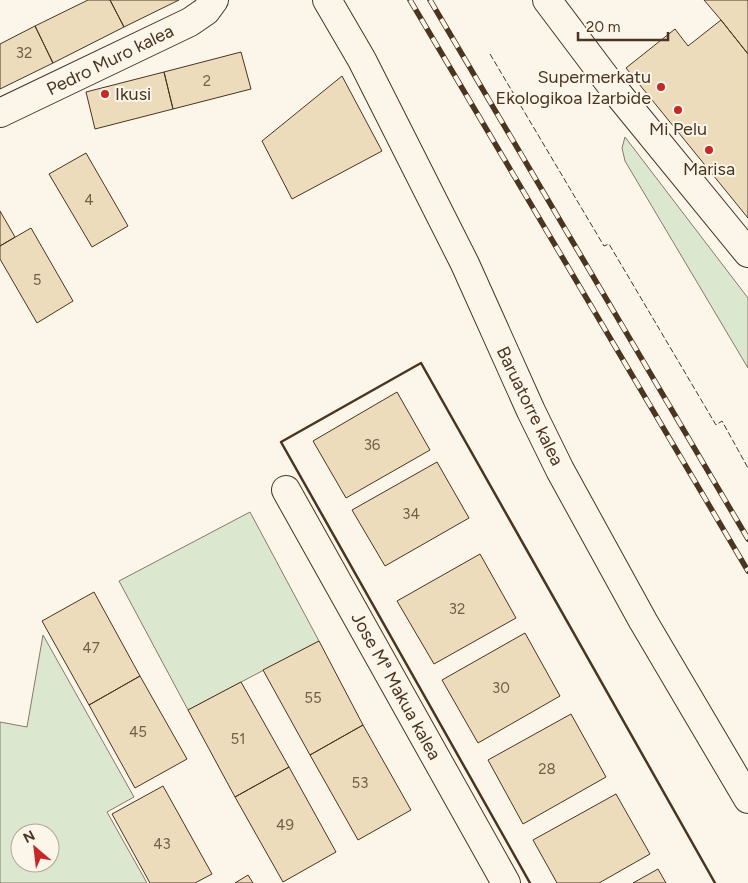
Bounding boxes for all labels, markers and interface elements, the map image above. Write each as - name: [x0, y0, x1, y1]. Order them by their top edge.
- scale bar: [578, 10, 668, 42]
- text: 20 m: [586, 18, 620, 36]
- street label: Pedro Muro kalea: [43, 20, 177, 100]
- house number: 32: [16, 44, 32, 62]
- place label: Supermerkatu Ekologikoa Izarbide: [496, 66, 651, 109]
- house number: 2: [203, 72, 211, 90]
- marker: Supermerkatu Ekologikoa Izarbide: [655, 81, 667, 93]
- place label: Ikusi: [115, 83, 151, 105]
- marker: Ikusi: [99, 88, 111, 100]
- marker: Mi Pelu: [672, 104, 684, 116]
- place label: Mi Pelu: [649, 118, 707, 140]
- marker: Marisa: [703, 144, 715, 156]
- place label: Marisa: [683, 158, 735, 180]
- house number: 4: [84, 191, 94, 209]
- house number: 5: [33, 271, 41, 289]
- street label: Baruatorre kalea: [492, 343, 568, 469]
- house number: 36: [364, 436, 381, 454]
- house number: 34: [402, 505, 420, 523]
- house number: 32: [449, 600, 465, 618]
- street label: Jose Mª Makua kalea: [346, 608, 446, 764]
- house number: 47: [82, 639, 100, 657]
- house number: 30: [492, 679, 510, 697]
- house number: 55: [304, 689, 322, 707]
- house number: 45: [129, 723, 147, 741]
- house number: 51: [231, 730, 245, 748]
- house number: 28: [538, 760, 556, 778]
- house number: 53: [352, 774, 368, 792]
- house number: 49: [276, 816, 294, 834]
- north arrow: [10, 823, 60, 873]
- text: N: [20, 827, 38, 847]
- house number: 43: [153, 835, 171, 853]

